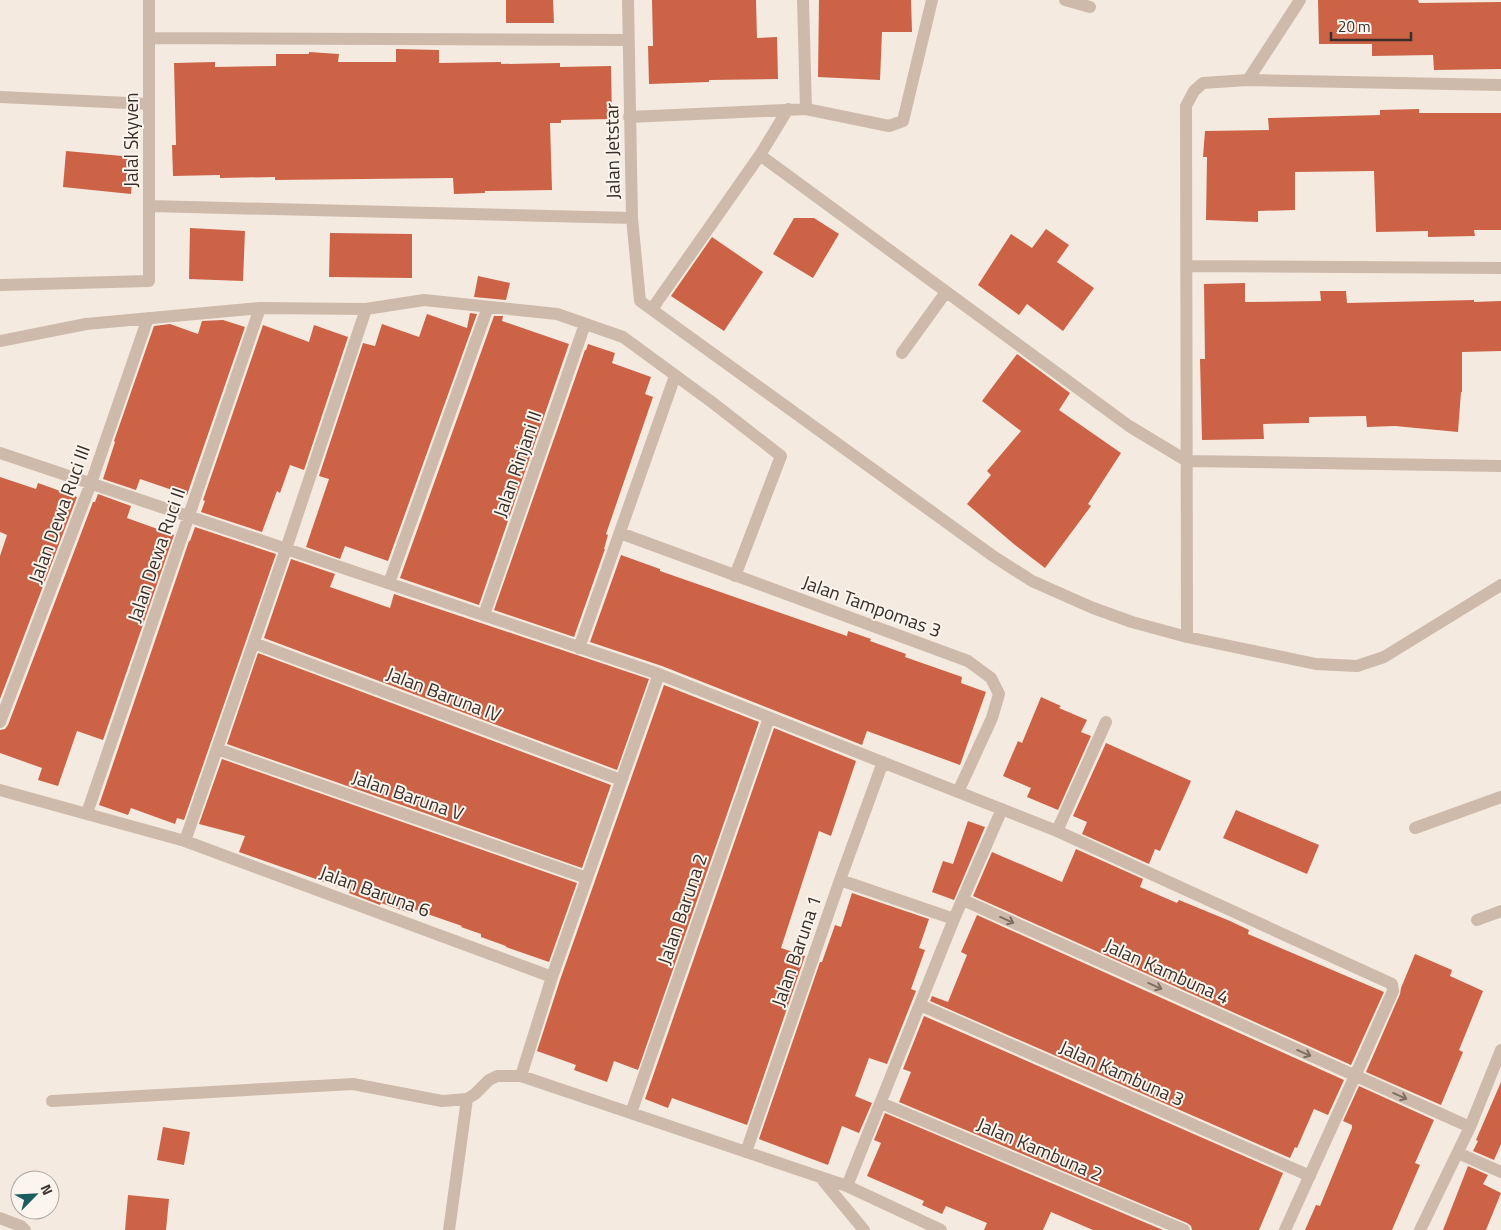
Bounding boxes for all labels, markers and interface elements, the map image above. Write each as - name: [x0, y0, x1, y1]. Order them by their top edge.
- scale bar: [1331, 10, 1411, 42]
- text: 20 m: [1338, 15, 1371, 38]
- street label: Jalal Skyven: [116, 93, 145, 187]
- street label: Jalan Jetstar: [596, 102, 627, 200]
- street label: Jalan Rinjani II: [485, 407, 548, 521]
- street label: Jalan Dewa Ruci III: [20, 440, 97, 587]
- street label: Jalan Dewa Ruci II: [119, 484, 192, 626]
- street label: Jalan Tampomas 3: [799, 567, 946, 644]
- street label: Jalan Baruna IV: [383, 658, 506, 729]
- street label: Jalan Baruna V: [349, 762, 468, 827]
- street label: Jalan Baruna 2: [649, 849, 714, 968]
- street label: Jalan Baruna 6: [316, 857, 435, 924]
- street label: Jalan Baruna 1: [763, 891, 828, 1010]
- one-way arrow: [999, 915, 1014, 925]
- street label: Jalan Kambuna 4: [1100, 930, 1234, 1011]
- one-way arrow: [1147, 982, 1162, 992]
- street label: Jalan Kambuna 3: [1055, 1032, 1189, 1113]
- one-way arrow: [1296, 1049, 1311, 1059]
- one-way arrow: [1392, 1091, 1407, 1101]
- street label: Jalan Kambuna 2: [973, 1109, 1108, 1188]
- north arrow: [10, 1170, 60, 1220]
- text: N: [36, 1181, 59, 1198]

